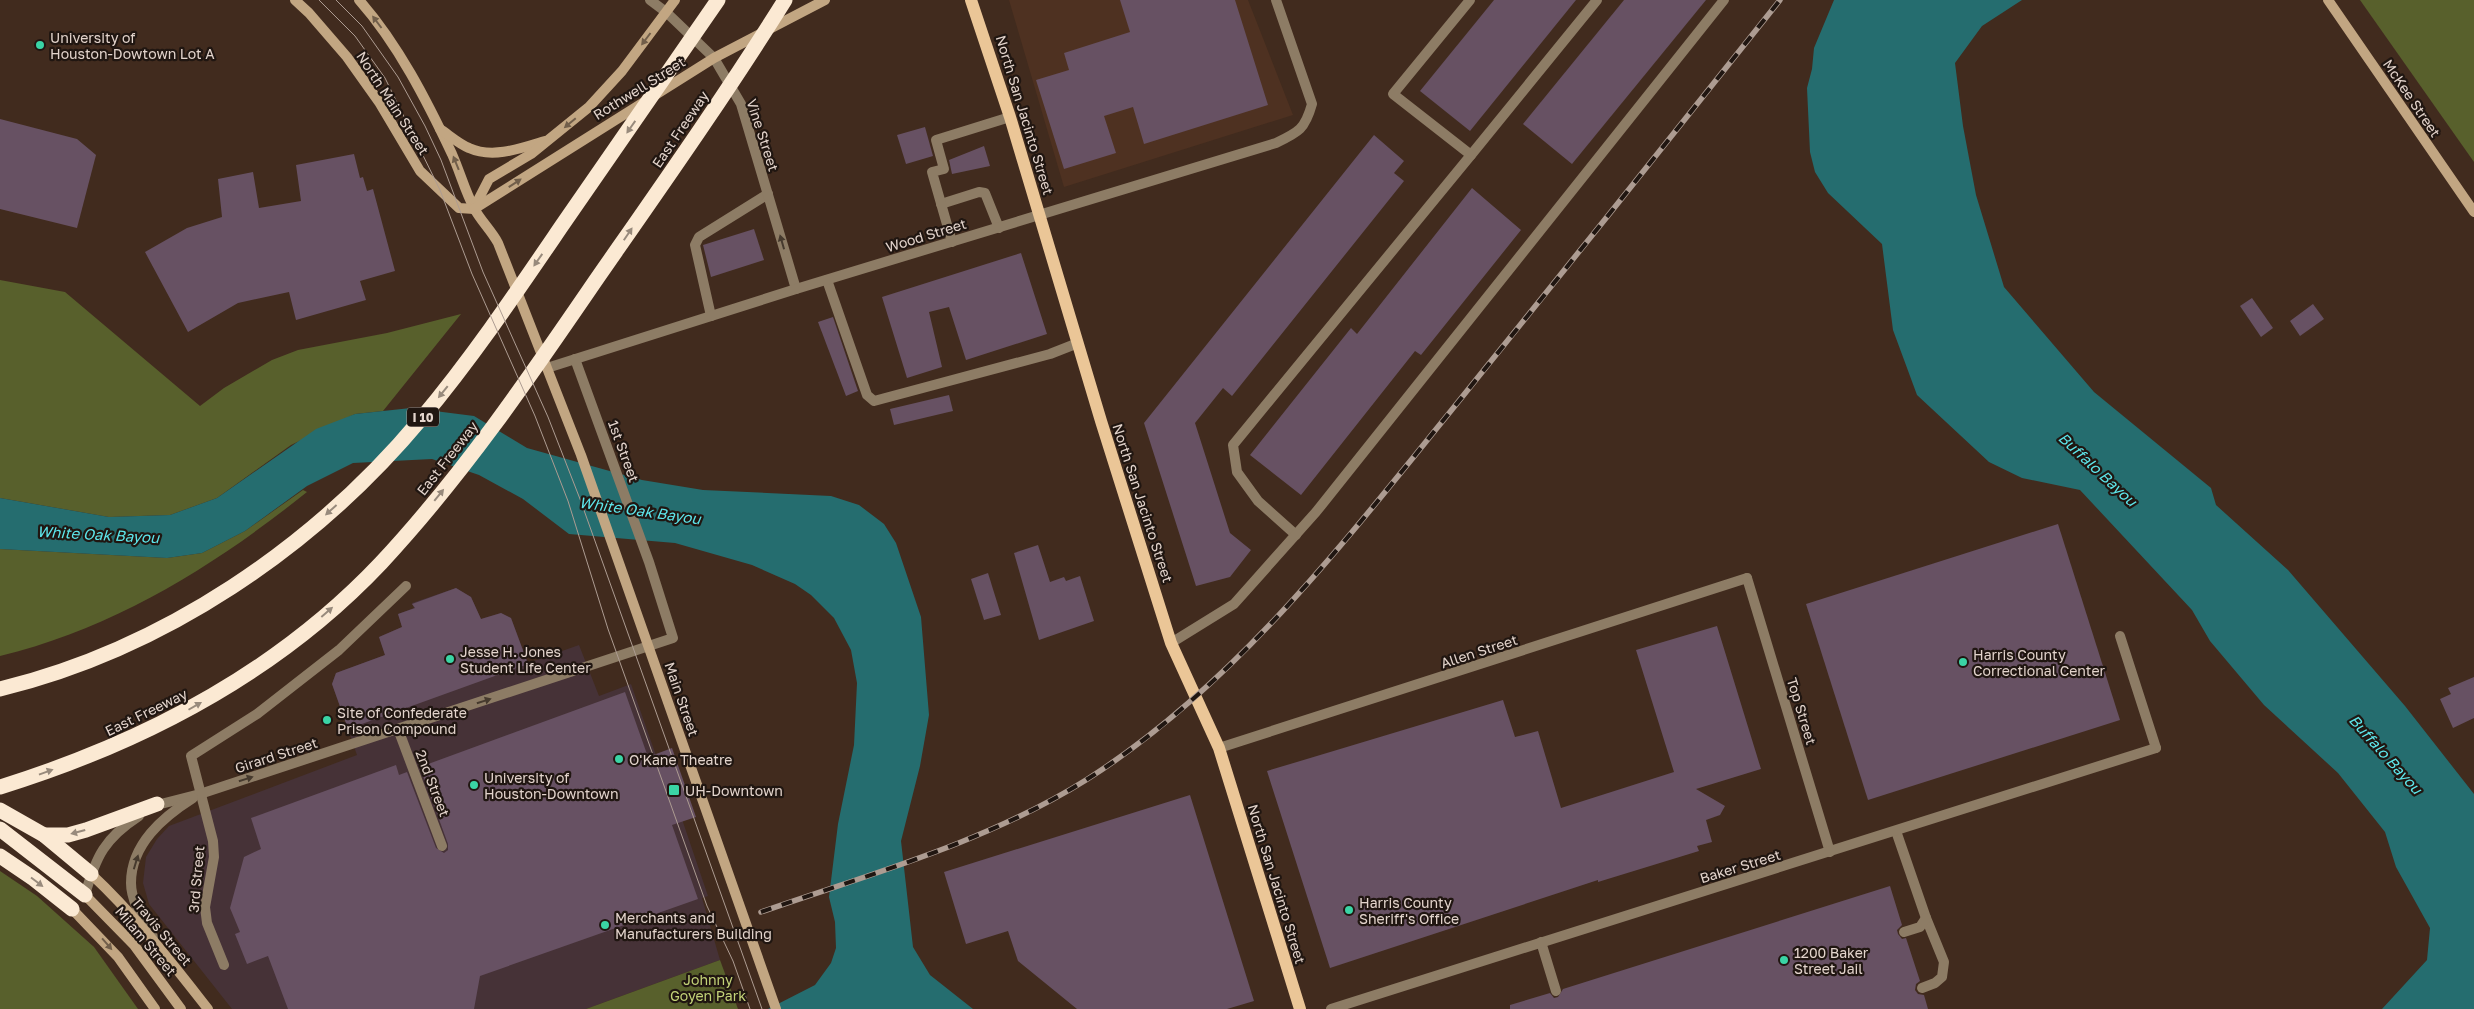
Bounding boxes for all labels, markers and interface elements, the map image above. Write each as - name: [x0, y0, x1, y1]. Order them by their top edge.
- one-way arrow: [372, 15, 382, 29]
- place label: University of Houston-Dowtown Lot A: [50, 29, 215, 62]
- one-way arrow: [640, 32, 651, 45]
- street label: North San Jacinto Street: [993, 33, 1057, 197]
- marker: University of Houston-Dowtown Lot A: [34, 39, 46, 51]
- street label: North Main Street: [353, 48, 433, 158]
- street label: Rothwell Street: [590, 53, 688, 123]
- street label: McKee Street: [2380, 56, 2444, 140]
- street label: East Freeway: [648, 87, 712, 171]
- street label: Vine Street: [743, 97, 783, 173]
- one-way arrow: [564, 118, 577, 129]
- one-way arrow: [626, 120, 636, 133]
- one-way arrow: [452, 155, 460, 170]
- one-way arrow: [509, 178, 522, 187]
- street label: Wood Street: [884, 215, 968, 255]
- one-way arrow: [623, 227, 633, 241]
- one-way arrow: [777, 235, 785, 250]
- one-way arrow: [533, 254, 543, 267]
- one-way arrow: [437, 385, 448, 398]
- road number: I 10: [407, 408, 439, 427]
- street label: East Freeway: [413, 418, 481, 498]
- street label: 1st Street: [605, 418, 643, 484]
- street label: North San Jacinto Street: [1109, 421, 1177, 585]
- water label: Buffalo Bayou: [2055, 428, 2141, 511]
- one-way arrow: [434, 489, 445, 502]
- water label: White Oak Bayou: [578, 493, 703, 529]
- one-way arrow: [326, 504, 338, 516]
- water label: White Oak Bayou: [36, 522, 160, 547]
- one-way arrow: [320, 606, 332, 618]
- street label: Allen Street: [1439, 631, 1519, 671]
- place label: Jesse H. Jones Student Life Center: [460, 643, 591, 676]
- place label: Harris County Correctional Center: [1973, 646, 2106, 679]
- marker: Jesse H. Jones Student Life Center: [444, 653, 456, 665]
- marker: Harris County Correctional Center: [1957, 656, 1969, 668]
- street label: Main Street: [661, 660, 703, 738]
- street label: Top Street: [1784, 675, 1820, 747]
- street label: East Freeway: [102, 685, 190, 739]
- one-way arrow: [477, 697, 492, 705]
- one-way arrow: [188, 702, 201, 711]
- place label: Site of Confederate Prison Compound: [337, 704, 467, 737]
- water label: Buffalo Bayou: [2345, 711, 2427, 799]
- marker: Site of Confederate Prison Compound: [321, 714, 333, 726]
- street label: Girard Street: [233, 734, 319, 776]
- street label: 2nd Street: [412, 747, 454, 819]
- place label: O'Kane Theatre: [629, 751, 732, 768]
- marker: O'Kane Theatre: [613, 753, 625, 765]
- one-way arrow: [39, 768, 54, 775]
- place label: University of Houston-Downtown: [484, 769, 619, 802]
- one-way arrow: [239, 774, 254, 782]
- marker: University of Houston-Downtown: [468, 779, 480, 791]
- place label: UH-Downtown: [685, 782, 783, 799]
- marker: UH-Downtown: [667, 783, 681, 797]
- street label: North San Jacinto Street: [1245, 802, 1309, 966]
- one-way arrow: [70, 829, 85, 837]
- street label: 3rd Street: [185, 845, 207, 913]
- street label: Baker Street: [1698, 846, 1782, 886]
- one-way arrow: [132, 854, 140, 869]
- one-way arrow: [30, 876, 43, 887]
- street label: Travis Street: [128, 893, 196, 969]
- place label: Harris County Sheriff's Office: [1359, 894, 1459, 927]
- street label: Milam Street: [112, 903, 180, 979]
- marker: Harris County Sheriff's Office: [1343, 904, 1355, 916]
- place label: Merchants and Manufacturers Building: [615, 909, 772, 942]
- marker: Merchants and Manufacturers Building: [599, 919, 611, 931]
- one-way arrow: [101, 937, 112, 950]
- place label: 1200 Baker Street Jail: [1794, 944, 1869, 977]
- marker: 1200 Baker Street Jail: [1778, 954, 1790, 966]
- park label: Johnny Goyen Park: [670, 971, 746, 1004]

